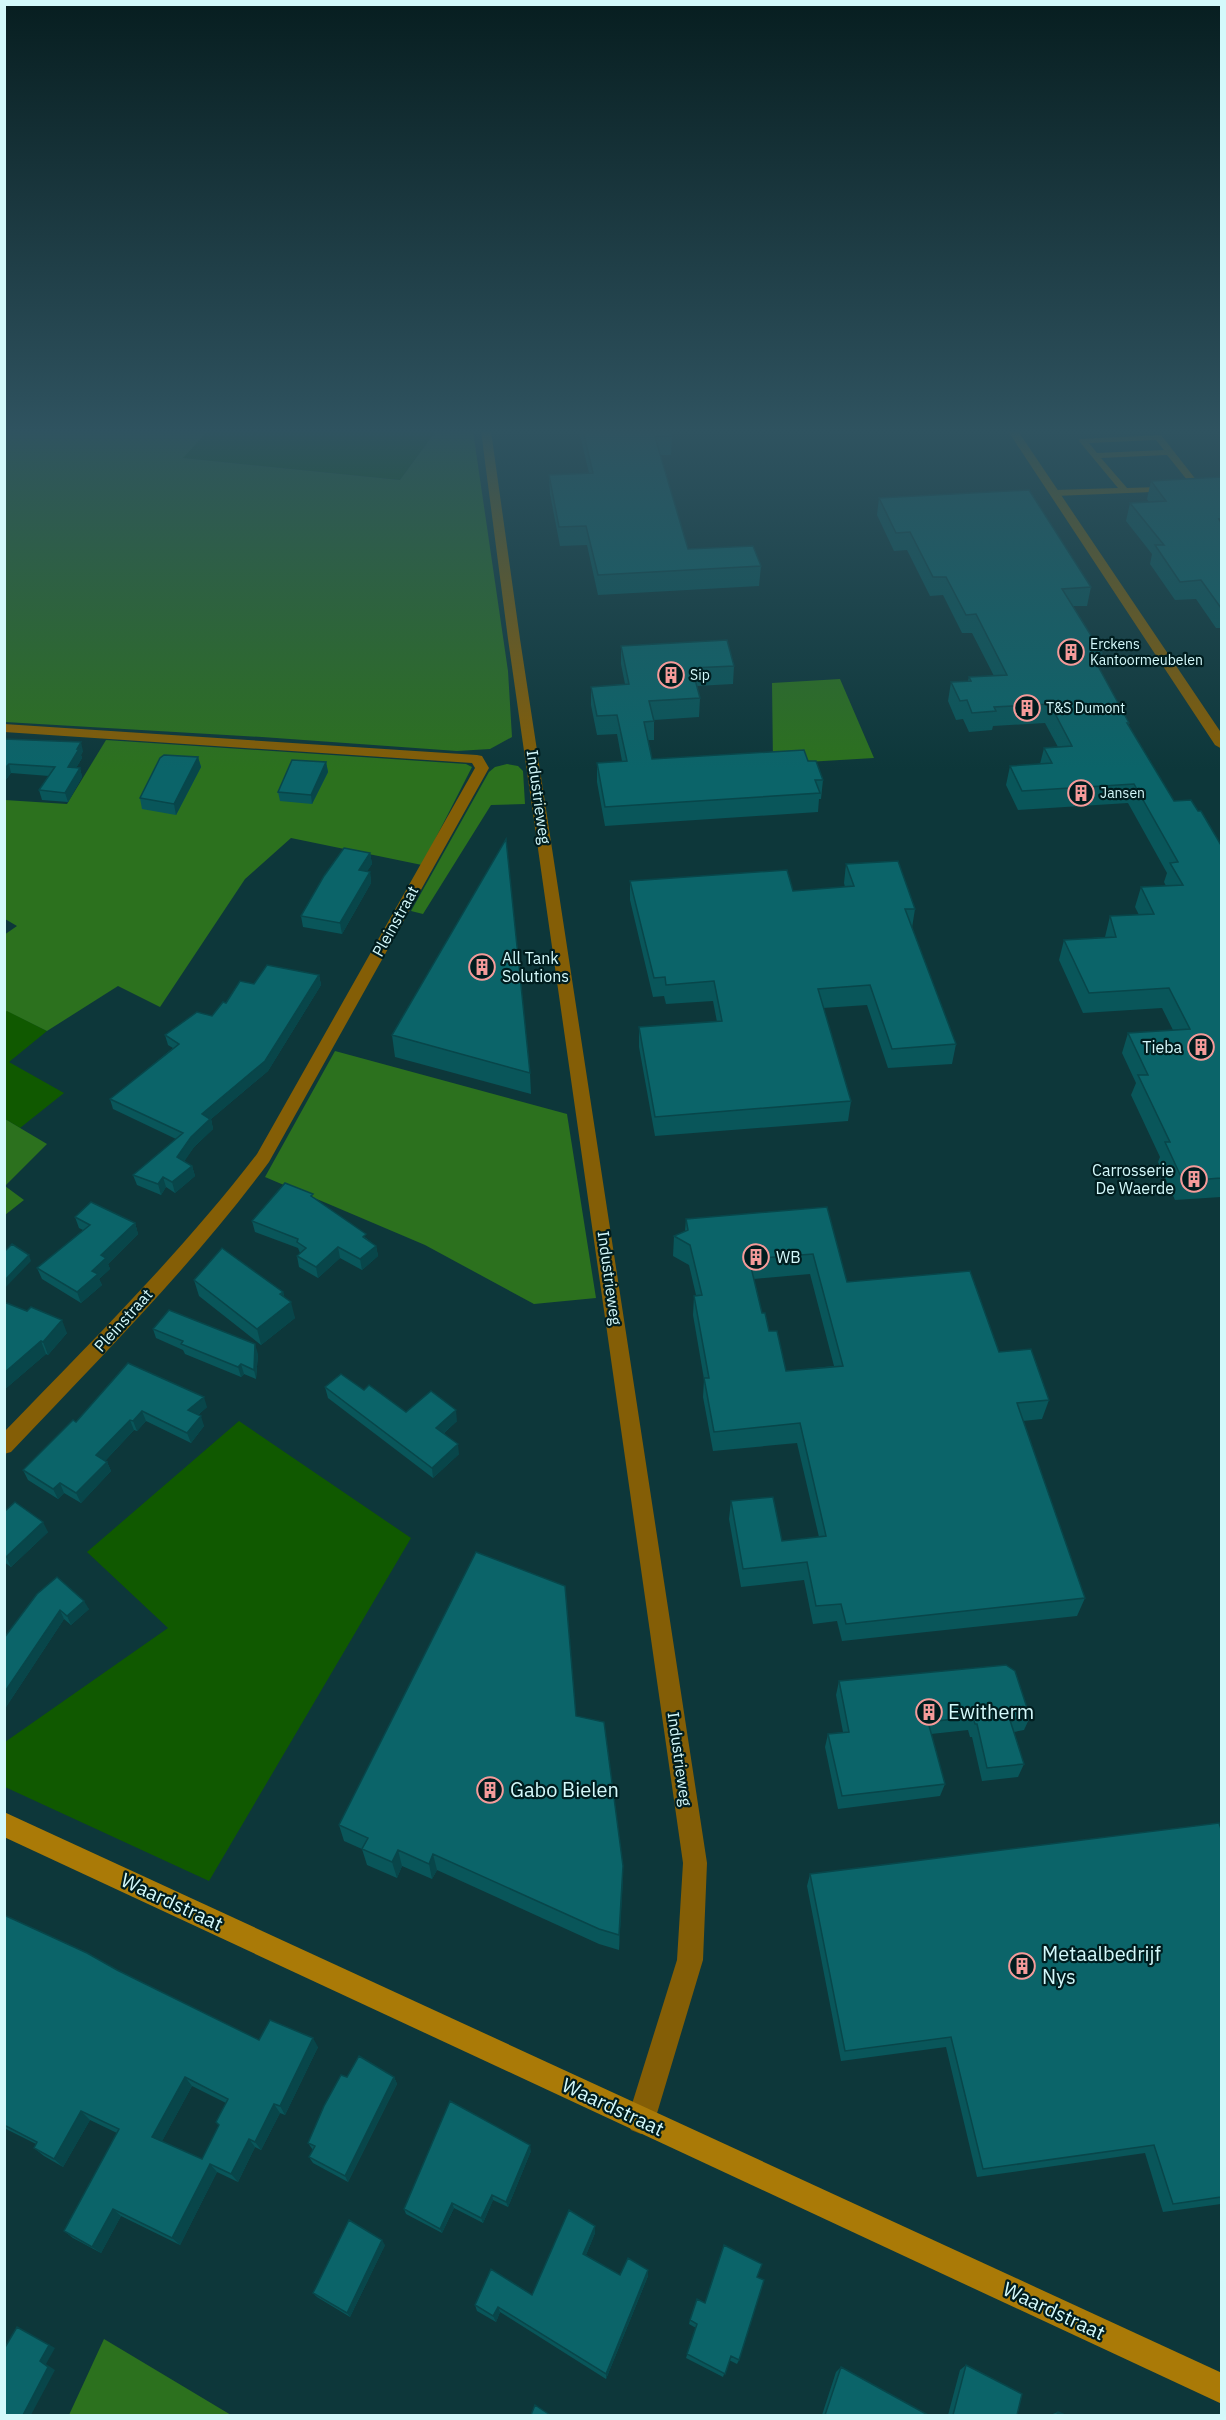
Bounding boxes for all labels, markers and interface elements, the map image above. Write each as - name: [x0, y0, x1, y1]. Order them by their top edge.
- place label: Erckens Kantoormeubelen: [1090, 635, 1203, 669]
- building icon: Erckens Kantoormeubelen: [1056, 637, 1086, 667]
- building icon: Sip: [656, 660, 686, 690]
- place label: Sip: [690, 666, 710, 684]
- building icon: T&S Dumont: [1012, 693, 1042, 723]
- place label: T&S Dumont: [1046, 699, 1125, 717]
- street label: Industrieweg: [522, 748, 556, 846]
- building icon: Jansen: [1066, 778, 1096, 808]
- place label: Jansen: [1100, 784, 1145, 802]
- street label: Pleinstraat: [367, 882, 423, 960]
- place label: All Tank Solutions: [502, 948, 569, 986]
- building icon: All Tank Solutions: [467, 952, 497, 982]
- building icon: Tieba: [1186, 1032, 1216, 1062]
- place label: Tieba: [1142, 1037, 1182, 1057]
- place label: Carrosserie De Waerde: [1092, 1160, 1174, 1198]
- building icon: Carrosserie De Waerde: [1179, 1164, 1209, 1194]
- street label: Industrieweg: [593, 1229, 627, 1327]
- building icon: WB: [741, 1242, 771, 1272]
- place label: WB: [776, 1247, 801, 1267]
- street label: Pleinstraat: [90, 1284, 156, 1356]
- building icon: Ewitherm: [914, 1697, 944, 1727]
- place label: Ewitherm: [948, 1698, 1034, 1725]
- street label: Industrieweg: [663, 1710, 697, 1808]
- building icon: Gabo Bielen: [475, 1775, 505, 1805]
- place label: Gabo Bielen: [510, 1776, 619, 1803]
- street label: Waardstraat: [117, 1866, 228, 1937]
- place label: Metaalbedrijf Nys: [1042, 1940, 1162, 1990]
- building icon: Metaalbedrijf Nys: [1007, 1951, 1037, 1981]
- street label: Waardstraat: [558, 2071, 669, 2142]
- street label: Waardstraat: [999, 2275, 1110, 2346]

